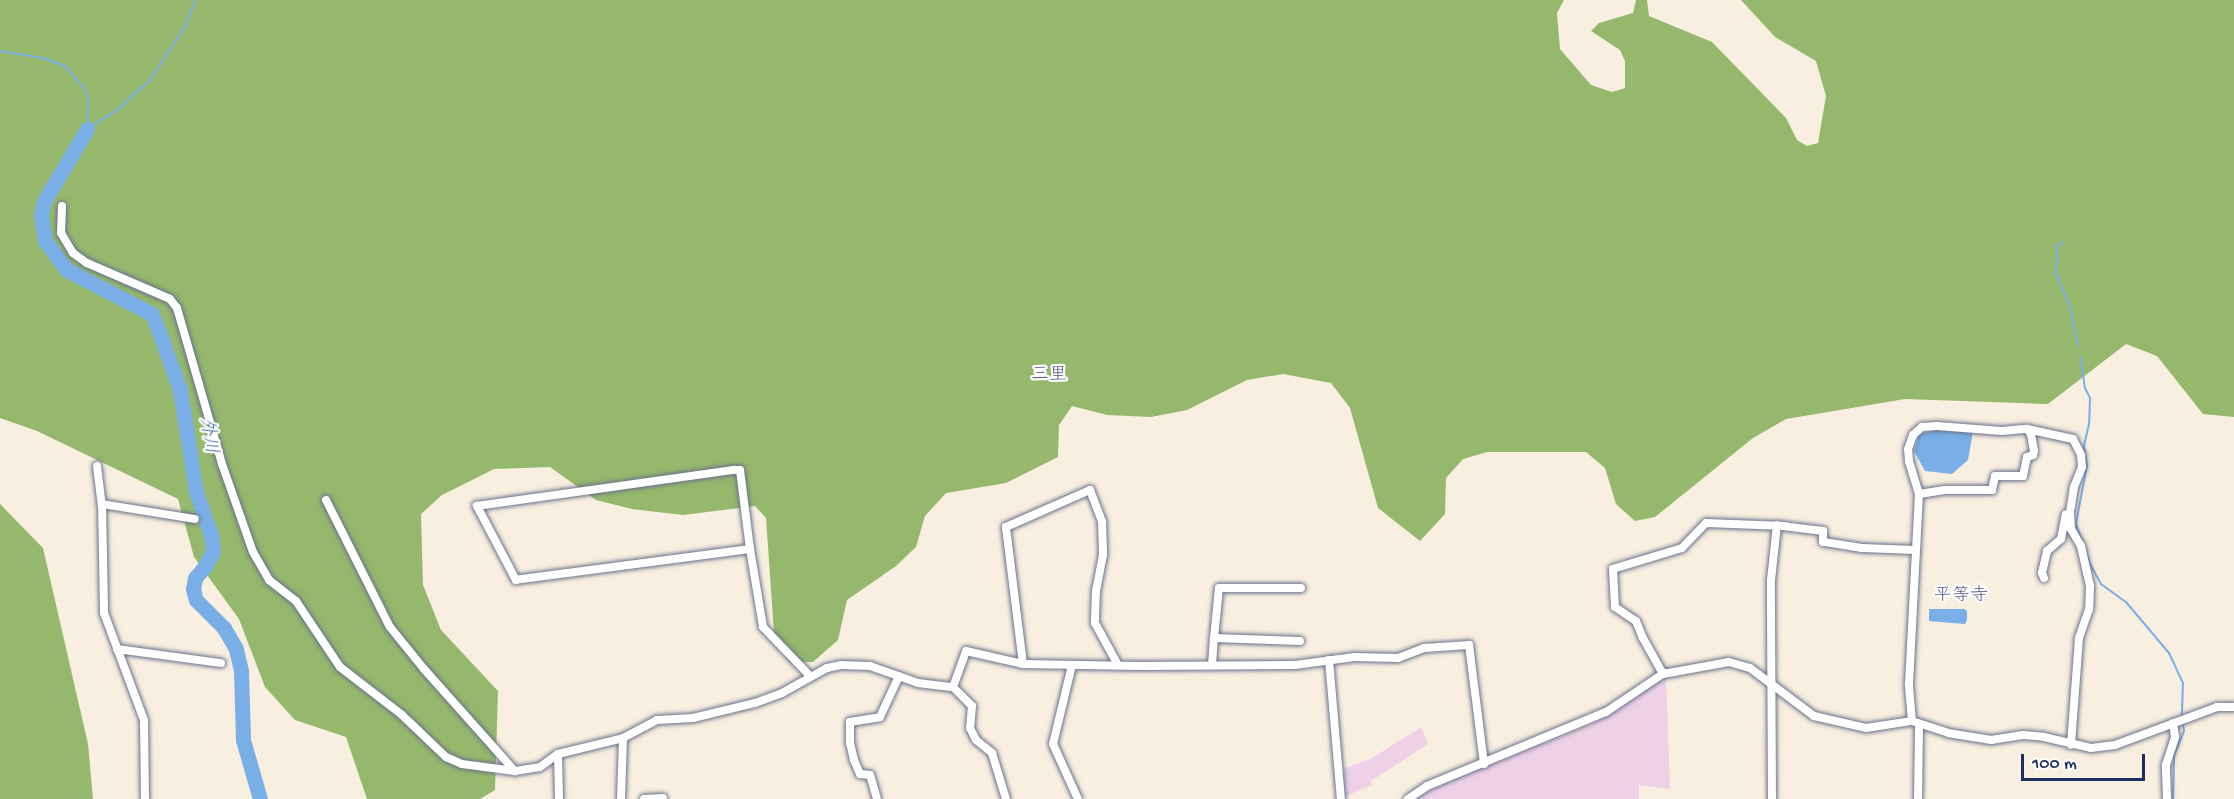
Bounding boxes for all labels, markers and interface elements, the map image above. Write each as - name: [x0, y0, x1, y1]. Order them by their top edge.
- district label: 三里: [1031, 365, 1067, 387]
- water label: 外川: [194, 417, 220, 455]
- district label: 平等寺: [1934, 586, 1988, 608]
- scale bar: [2024, 742, 2148, 780]
- text: 100 m: [2032, 754, 2077, 775]

